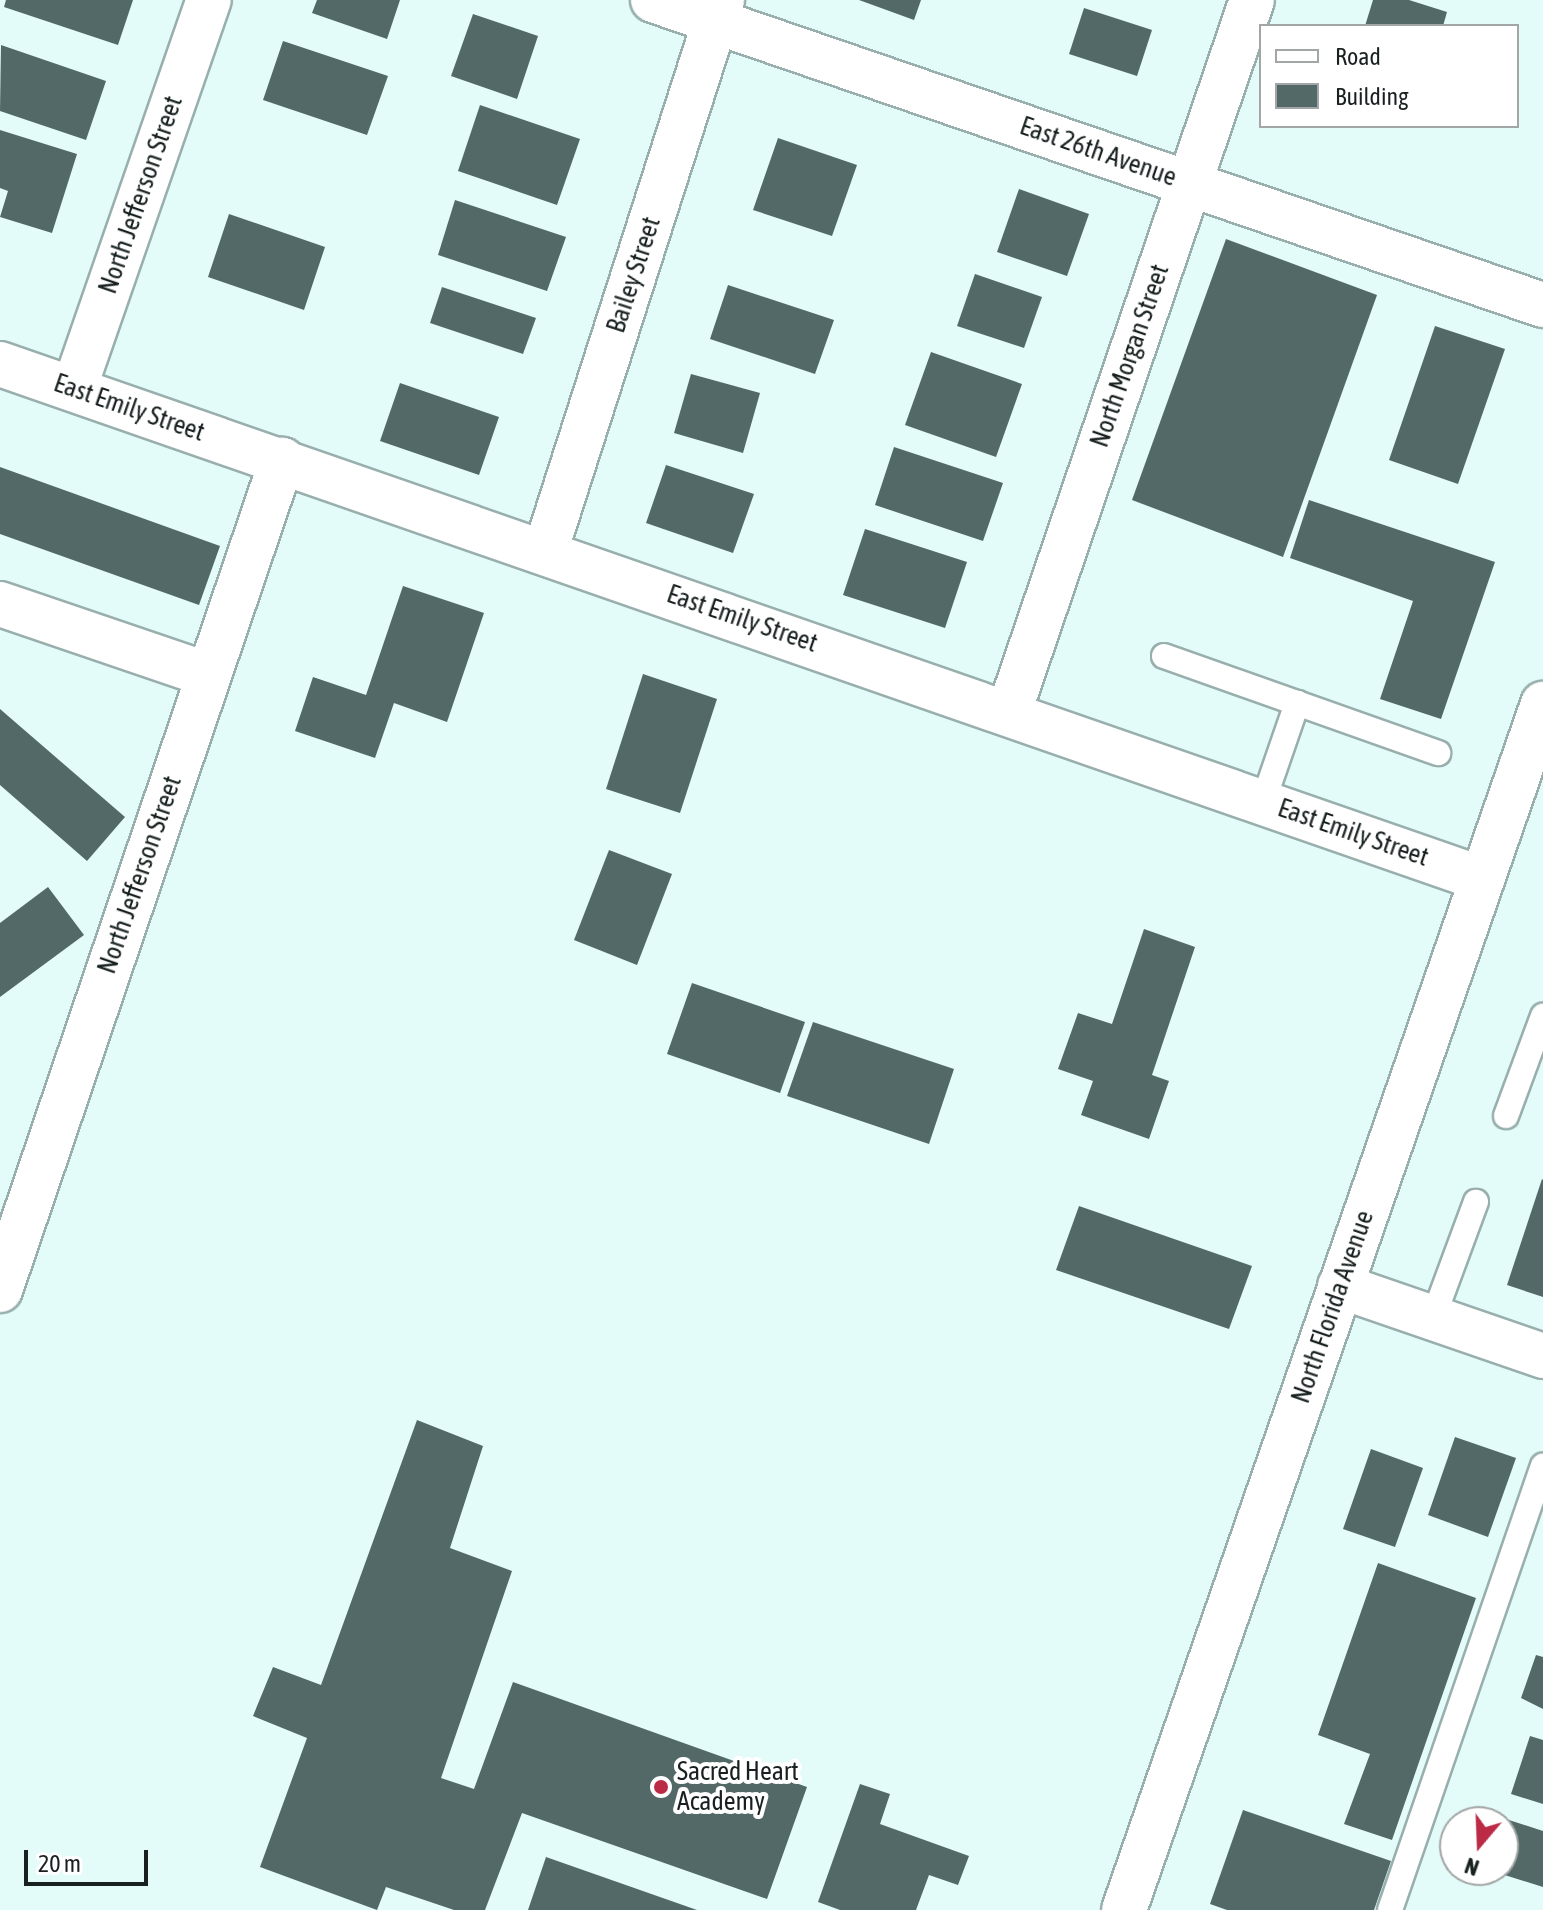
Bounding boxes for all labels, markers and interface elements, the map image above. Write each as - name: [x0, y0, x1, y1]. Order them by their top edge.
- legend: [1259, 24, 1519, 128]
- text: Road: [1335, 43, 1381, 70]
- text: Building: [1335, 83, 1408, 110]
- street label: North Jefferson Street: [93, 92, 189, 298]
- street label: East 26th Avenue: [1016, 111, 1180, 193]
- street label: Bailey Street: [601, 213, 667, 337]
- street label: North Morgan Street: [1084, 261, 1176, 451]
- street label: East Emily Street: [50, 368, 208, 448]
- street label: East Emily Street: [663, 579, 821, 659]
- street label: North Jefferson Street: [92, 772, 188, 978]
- street label: East Emily Street: [1274, 793, 1432, 873]
- street label: North Florida Avenue: [1285, 1207, 1381, 1407]
- place label: Sacred Heart Academy: [677, 1756, 799, 1818]
- marker: Sacred Heart Academy: [652, 1778, 670, 1796]
- north arrow: [1439, 1806, 1519, 1886]
- scale bar: [28, 1834, 152, 1884]
- text: 20 m: [38, 1850, 81, 1877]
- text: N: [1461, 1852, 1482, 1881]

